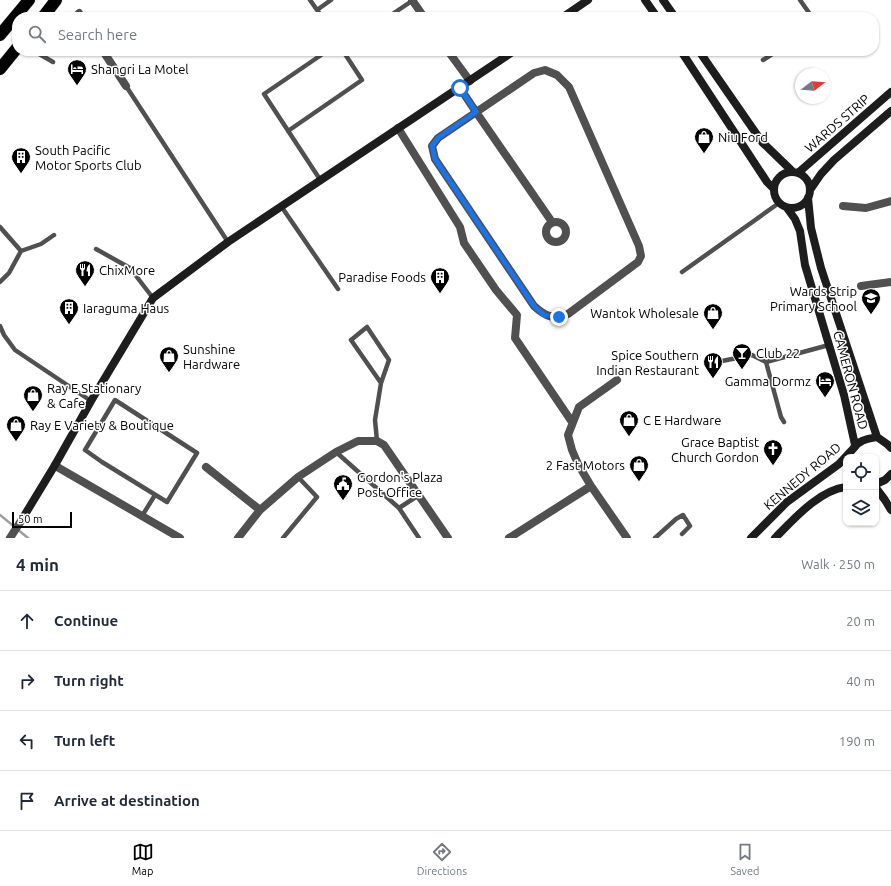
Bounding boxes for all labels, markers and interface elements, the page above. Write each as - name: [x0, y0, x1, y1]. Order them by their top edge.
- search box: [12, 12, 879, 56]
- icon: search: [26, 23, 48, 45]
- text: Search here: [58, 26, 137, 43]
- hotel icon: Shangri La Motel: [66, 58, 88, 86]
- place label: Shangri La Motel: [91, 62, 189, 76]
- north arrow: [795, 68, 831, 104]
- route start: [451, 79, 469, 97]
- street label: WARDS STRIP: [802, 91, 872, 155]
- shop icon: Niu Ford: [693, 126, 715, 154]
- place label: Niu Ford: [718, 130, 768, 144]
- place label: South Pacific Motor Sports Club: [35, 143, 142, 172]
- building icon: South Pacific Motor Sports Club: [10, 146, 32, 174]
- restaurant icon: ChixMore: [74, 259, 96, 287]
- place label: ChixMore: [99, 263, 155, 277]
- building icon: Paradise Foods: [429, 266, 451, 294]
- place label: Paradise Foods: [338, 270, 426, 284]
- place label: Wards Strip Primary School: [770, 284, 858, 313]
- school or university icon: Wards Strip Primary School: [860, 287, 882, 315]
- building icon: Iaraguma Haus: [58, 297, 80, 325]
- place label: Iaraguma Haus: [83, 301, 170, 315]
- shop icon: Wantok Wholesale: [702, 302, 724, 330]
- place label: Wantok Wholesale: [590, 306, 699, 320]
- route end: [550, 308, 568, 326]
- street label: CAMERON ROAD: [831, 329, 871, 431]
- place label: Sunshine Hardware: [183, 342, 240, 371]
- bar icon: Club 22: [731, 342, 753, 370]
- shop icon: Sunshine Hardware: [158, 345, 180, 373]
- place label: Club 22: [756, 346, 800, 360]
- place label: Spice Southern Indian Restaurant: [596, 348, 699, 377]
- restaurant icon: Spice Southern Indian Restaurant: [702, 351, 724, 379]
- hotel icon: Gamma Dormz: [814, 370, 836, 398]
- place label: Gamma Dormz: [725, 374, 811, 388]
- place label: Ray E Stationary & Cafe: [47, 381, 141, 410]
- shop icon: Ray E Stationary & Cafe: [22, 384, 44, 412]
- shop icon: C E Hardware: [618, 409, 640, 437]
- place label: C E Hardware: [643, 413, 721, 427]
- shop icon: Ray E Variety & Boutique: [5, 414, 27, 442]
- place label: Ray E Variety & Boutique: [30, 418, 174, 432]
- place label: Grace Baptist Church Gordon: [671, 435, 759, 464]
- church icon: Grace Baptist Church Gordon: [762, 438, 784, 466]
- street label: KENNEDY ROAD: [761, 440, 843, 512]
- shop icon: 2 Fast Motors: [628, 454, 650, 482]
- map controls: [843, 454, 879, 526]
- button: locate: [843, 454, 879, 490]
- place label: 2 Fast Motors: [546, 458, 625, 472]
- place label: Gordon's Plaza Post Office: [357, 470, 443, 499]
- public building icon: Gordon's Plaza Post Office: [332, 473, 354, 501]
- button: layers: [843, 490, 879, 526]
- scale bar: [12, 510, 72, 529]
- text: 50 m: [18, 513, 42, 525]
- text: 4 min: [16, 555, 59, 574]
- text: Walk · 250 m: [801, 557, 875, 571]
- icon: ahead: [16, 610, 38, 632]
- text: Continue: [54, 612, 118, 629]
- text: 20 m: [846, 614, 875, 628]
- icon: right: [16, 670, 38, 692]
- text: Turn right: [54, 672, 124, 689]
- text: 40 m: [846, 674, 875, 688]
- icon: left: [16, 730, 38, 752]
- text: Turn left: [54, 732, 115, 749]
- text: 190 m: [839, 734, 875, 748]
- icon: arrive: [16, 790, 38, 812]
- text: Arrive at destination: [54, 792, 200, 809]
- tab: Map: [132, 841, 154, 877]
- tab: Directions: [417, 841, 467, 877]
- tab: Saved: [730, 841, 759, 877]

